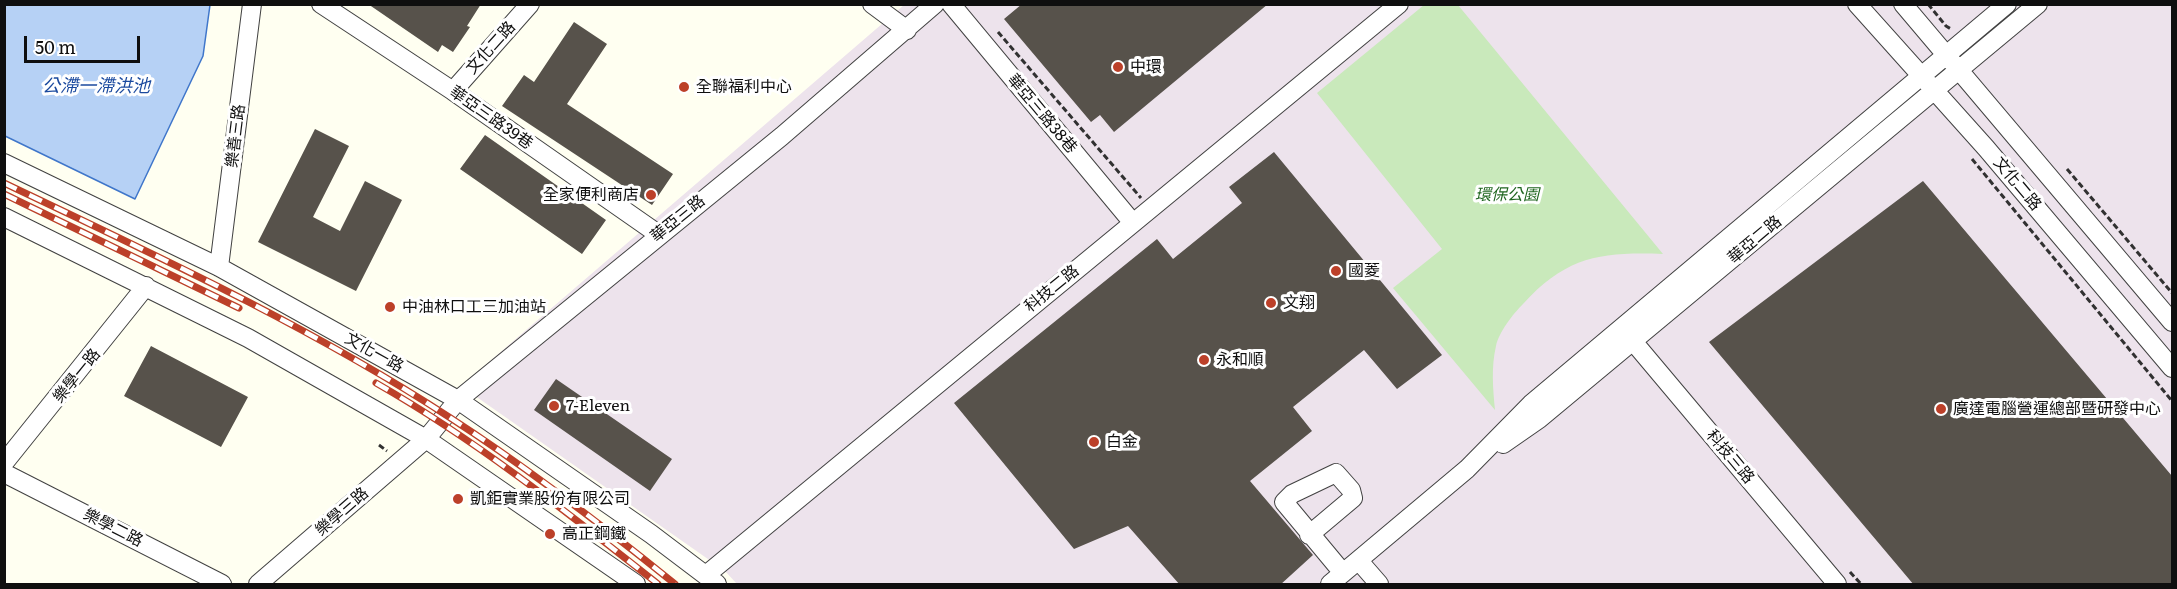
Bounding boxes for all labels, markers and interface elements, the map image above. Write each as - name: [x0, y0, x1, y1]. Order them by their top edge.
- street label: 文化二路: [462, 18, 520, 78]
- scale bar: [27, 24, 142, 62]
- text: 50 m: [35, 33, 76, 60]
- place label: 中環: [1130, 57, 1162, 77]
- marker: 中環: [1111, 60, 1125, 74]
- street label: 華亞三路38巷: [1003, 70, 1081, 158]
- water label: 公滯一滯洪池: [42, 76, 150, 98]
- place label: 全聯福利中心: [696, 77, 792, 97]
- marker: 全聯福利中心: [677, 80, 691, 94]
- street label: 華亞三路39巷: [446, 82, 536, 154]
- street label: 樂善三路: [223, 103, 249, 169]
- street label: 文化二路: [1989, 153, 2045, 215]
- place label: 全家便利商店: [543, 185, 639, 205]
- park label: 環保公園: [1475, 185, 1539, 205]
- marker: 全家便利商店: [644, 188, 658, 202]
- street label: 華亞三路: [647, 191, 709, 247]
- street label: 華亞二路: [1724, 212, 1786, 268]
- street label: 科技二路: [1021, 261, 1083, 317]
- place label: 國菱: [1348, 261, 1380, 281]
- marker: 國菱: [1329, 264, 1343, 278]
- place label: 文翔: [1283, 293, 1315, 313]
- marker: 文翔: [1264, 296, 1278, 310]
- place label: 中油林口工三加油站: [402, 297, 546, 317]
- marker: 中油林口工三加油站: [383, 300, 397, 314]
- street label: 文化一路: [341, 329, 407, 377]
- street label: 樂學一路: [49, 345, 105, 407]
- place label: 永和順: [1216, 350, 1264, 370]
- marker: 永和順: [1197, 353, 1211, 367]
- place label: 7-Eleven: [566, 396, 630, 416]
- marker: 7-Eleven: [547, 399, 561, 413]
- place label: 廣達電腦營運總部暨研發中心: [1953, 399, 2161, 419]
- marker: 廣達電腦營運總部暨研發中心: [1934, 402, 1948, 416]
- street label: 科技三路: [1702, 426, 1758, 488]
- place label: 白金: [1106, 432, 1138, 452]
- marker: 白金: [1087, 435, 1101, 449]
- street label: 樂學三路: [312, 484, 372, 540]
- place label: 凱鉅實業股份有限公司: [470, 489, 630, 509]
- marker: 凱鉅實業股份有限公司: [451, 492, 465, 506]
- street label: 樂學二路: [80, 505, 146, 551]
- place label: 高正鋼鐵: [562, 524, 626, 544]
- marker: 高正鋼鐵: [543, 527, 557, 541]

